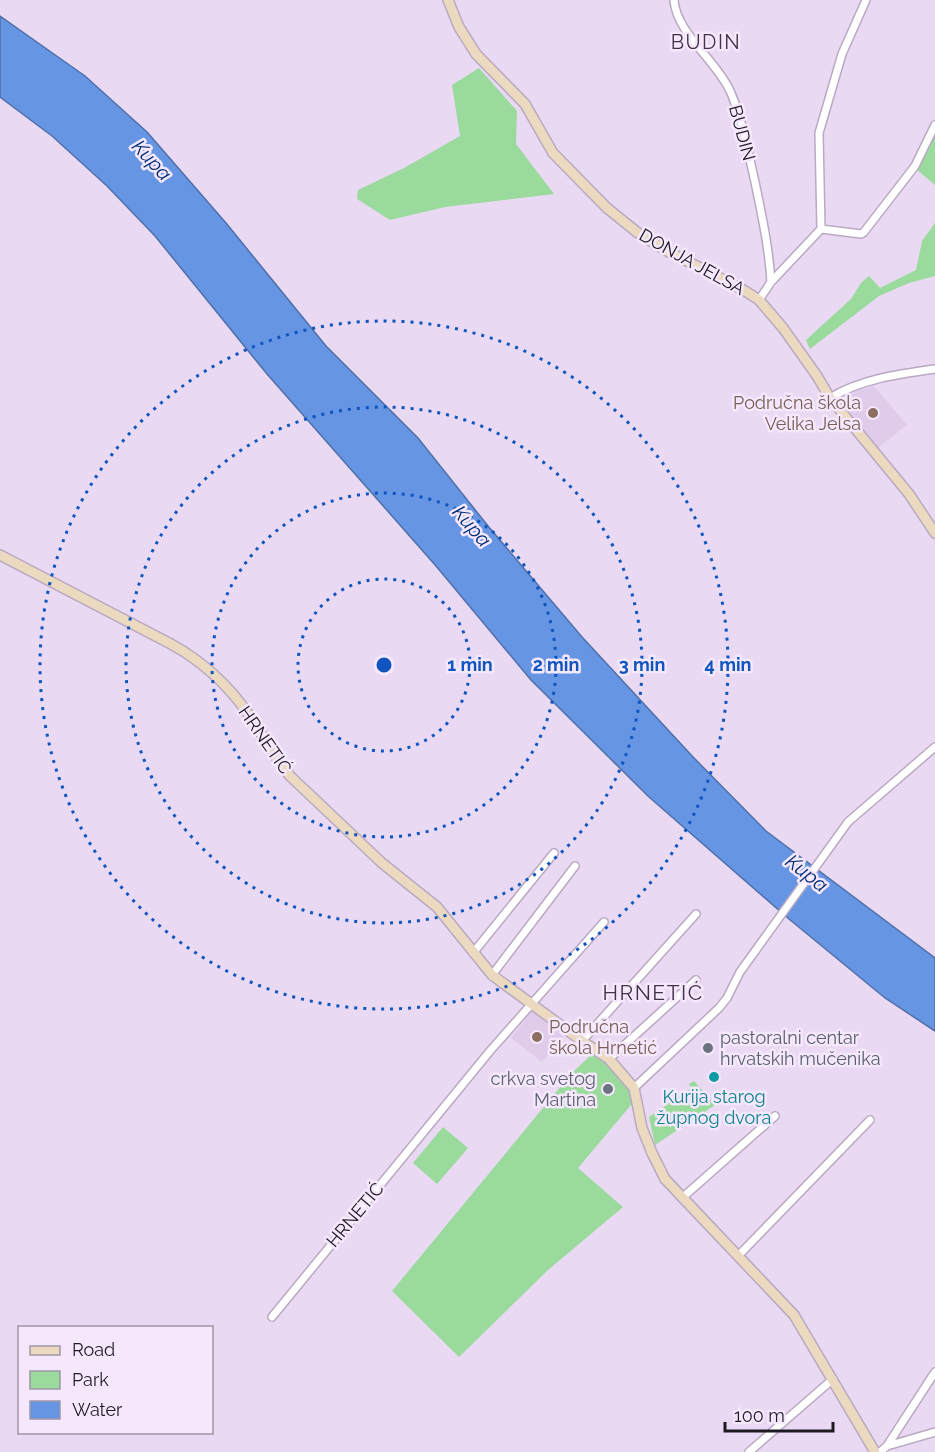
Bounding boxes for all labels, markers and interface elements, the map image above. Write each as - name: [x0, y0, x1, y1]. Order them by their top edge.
- district label: BUDIN: [671, 30, 741, 54]
- street label: BUDIN: [725, 103, 760, 163]
- water label: Kupa: [127, 135, 177, 185]
- street label: DONJA JELSA: [636, 224, 749, 299]
- place label: Područna škola Velika Jelsa: [733, 392, 861, 434]
- marker: Područna škola Velika Jelsa: [866, 406, 880, 420]
- water label: Kupa: [447, 500, 497, 552]
- text: 1 min: [447, 654, 493, 675]
- text: 2 min: [533, 654, 579, 675]
- text: 3 min: [619, 654, 665, 675]
- text: 4 min: [705, 654, 751, 675]
- centre of rings: [374, 655, 394, 675]
- street label: HRNETIĆ: [235, 701, 297, 778]
- water label: Kupa: [781, 849, 833, 897]
- district label: HRNETIĆ: [602, 980, 704, 1005]
- place label: Područna škola Hrnetić: [549, 1016, 657, 1058]
- place label: pastoralni centar hrvatskih mučenika: [720, 1027, 881, 1069]
- marker: Područna škola Hrnetić: [530, 1030, 544, 1044]
- marker: pastoralni centar hrvatskih mučenika: [701, 1041, 715, 1055]
- place label: crkva svetog Martina: [491, 1068, 596, 1110]
- marker: Kurija starog župnog dvora: [707, 1070, 721, 1084]
- marker: crkva svetog Martina: [601, 1082, 615, 1096]
- place label: Kurija starog župnog dvora: [657, 1086, 771, 1128]
- street label: HRNETIĆ: [321, 1178, 388, 1251]
- legend: [18, 1326, 213, 1434]
- text: Road: [72, 1339, 115, 1360]
- text: Park: [72, 1369, 109, 1390]
- scale bar: [725, 1395, 833, 1433]
- text: Water: [72, 1399, 123, 1420]
- text: 100 m: [734, 1405, 785, 1426]

